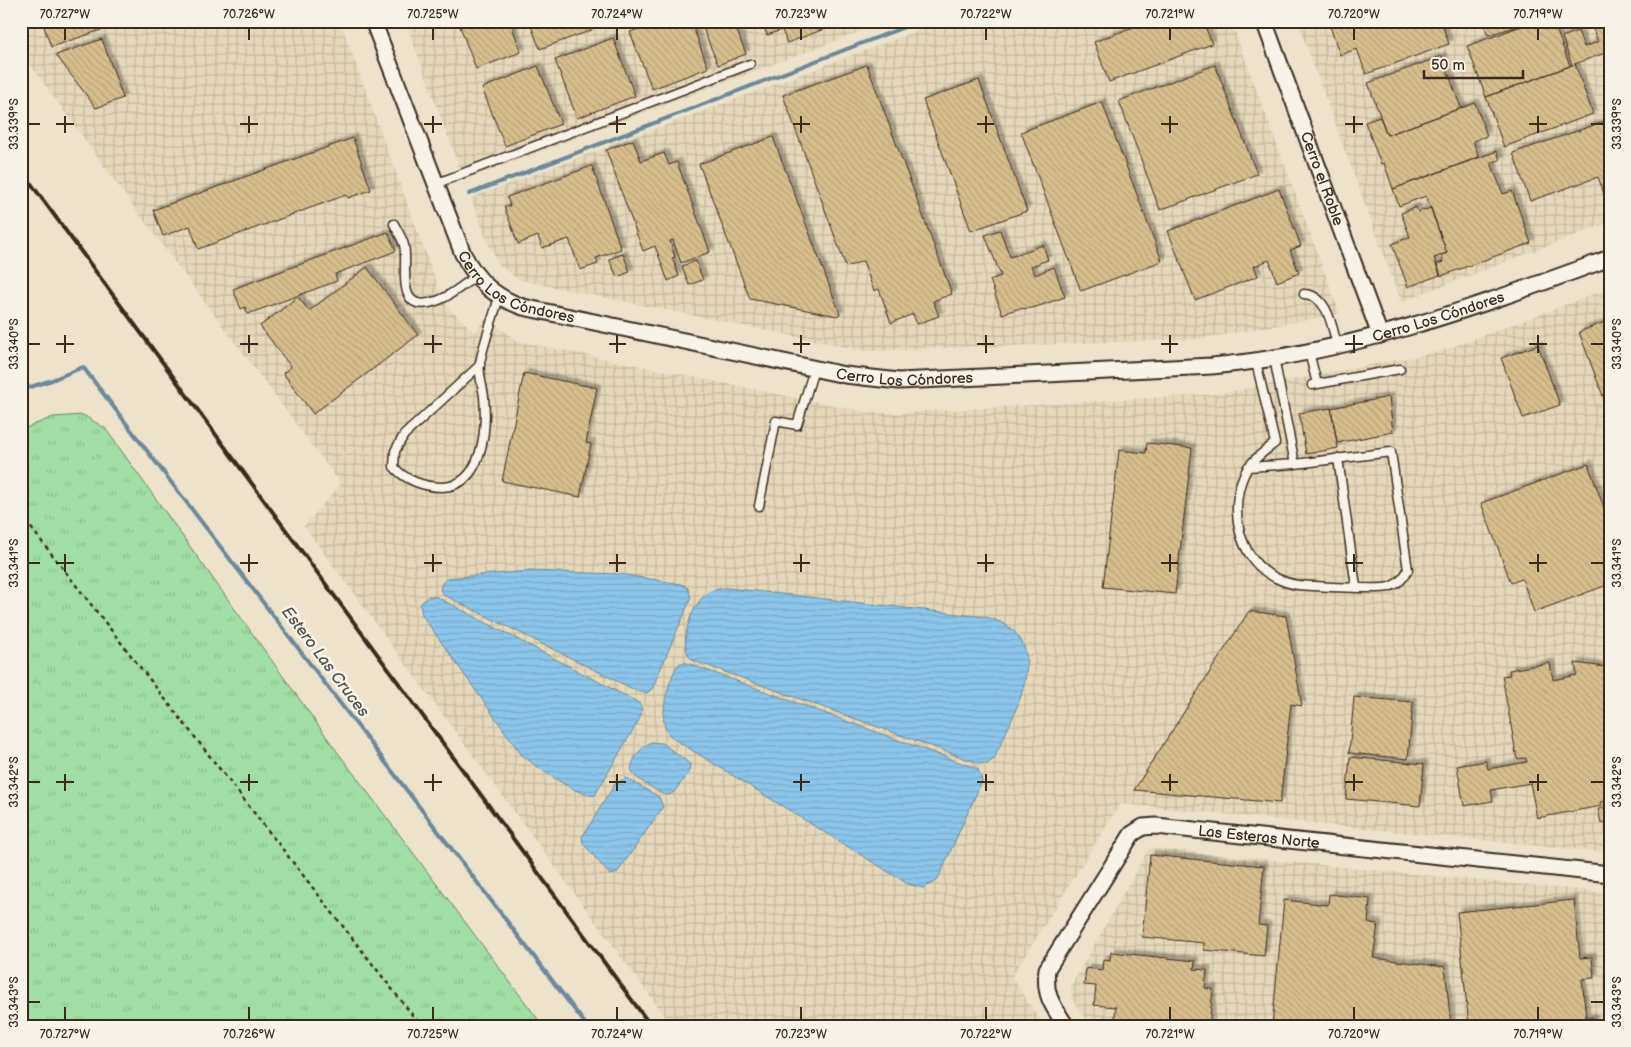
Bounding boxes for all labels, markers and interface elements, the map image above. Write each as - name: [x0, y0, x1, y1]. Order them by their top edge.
- text: 70.727°W: [40, 7, 90, 22]
- text: 70.726°W: [223, 7, 275, 22]
- text: 70.725°W: [407, 7, 459, 22]
- text: 70.724°W: [591, 7, 643, 22]
- text: 70.723°W: [775, 7, 827, 22]
- text: 70.722°W: [960, 7, 1012, 22]
- text: 70.721°W: [1145, 7, 1195, 22]
- text: 70.720°W: [1328, 7, 1380, 22]
- text: 70.719°W: [1513, 7, 1563, 22]
- scale bar: [1424, 48, 1522, 80]
- text: 50 m: [1431, 56, 1465, 75]
- text: 33.339°S: [7, 98, 22, 150]
- text: 33.339°S: [1610, 98, 1625, 150]
- street label: Cerro el Roble: [1296, 129, 1348, 228]
- street label: Cerro Los Cóndores: [454, 247, 577, 327]
- street label: Cerro Los Cóndores: [1370, 287, 1507, 346]
- text: 33.340°S: [7, 318, 22, 370]
- text: 33.340°S: [1610, 318, 1625, 370]
- street label: Cerro Los Cóndores: [834, 364, 974, 391]
- text: 33.341°S: [7, 538, 22, 588]
- text: 33.341°S: [1610, 538, 1625, 588]
- water label: Estero Las Cruces: [277, 603, 373, 721]
- text: 33.342°S: [7, 756, 22, 808]
- text: 33.342°S: [1610, 756, 1625, 808]
- street label: Las Esteras Norte: [1197, 821, 1321, 853]
- text: 33.343°S: [7, 976, 22, 1028]
- text: 33.343°S: [1610, 976, 1625, 1028]
- text: 70.727°W: [40, 1027, 90, 1042]
- text: 70.726°W: [223, 1027, 275, 1042]
- text: 70.725°W: [407, 1027, 459, 1042]
- text: 70.724°W: [591, 1027, 643, 1042]
- text: 70.723°W: [775, 1027, 827, 1042]
- text: 70.722°W: [960, 1027, 1012, 1042]
- text: 70.721°W: [1145, 1027, 1195, 1042]
- text: 70.720°W: [1328, 1027, 1380, 1042]
- text: 70.719°W: [1513, 1027, 1563, 1042]

